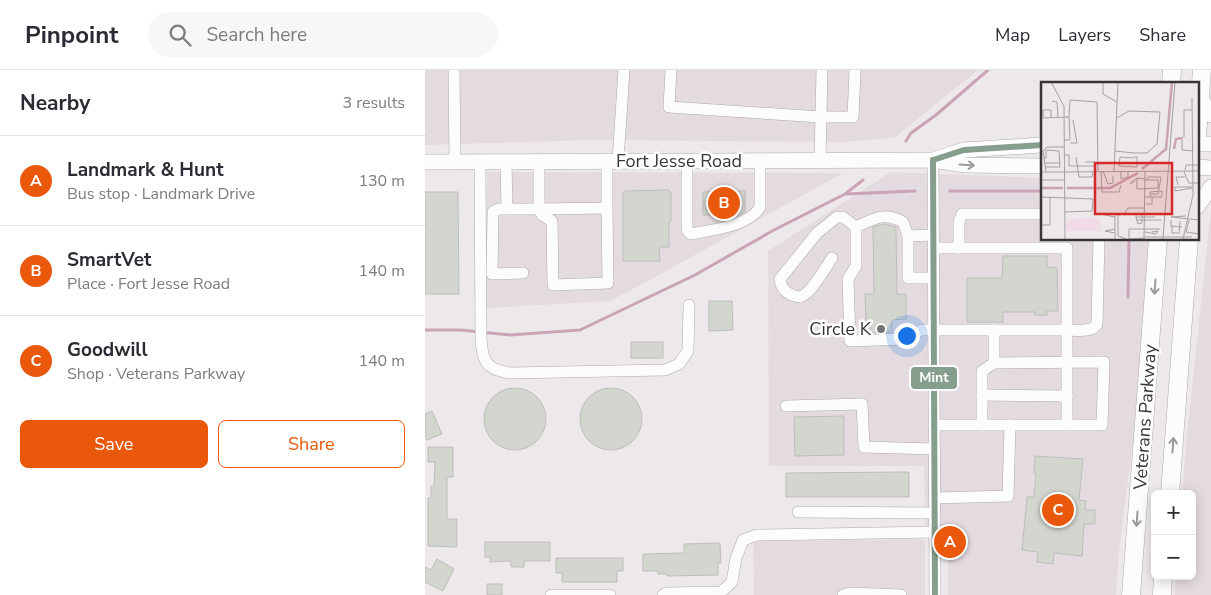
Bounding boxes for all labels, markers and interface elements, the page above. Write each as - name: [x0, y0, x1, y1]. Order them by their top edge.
- search box: [148, 12, 498, 57]
- text: Pinpoint: [25, 19, 118, 51]
- icon: search: [166, 21, 194, 49]
- text: Search here: [206, 22, 307, 48]
- text: Map: [995, 23, 1030, 47]
- text: Layers: [1058, 23, 1111, 47]
- text: Share: [1139, 23, 1186, 47]
- inset map: [1041, 82, 1199, 240]
- text: Nearby: [20, 89, 90, 117]
- text: 3 results: [343, 92, 405, 114]
- street label: Fort Jesse Road: [616, 149, 742, 173]
- text: Landmark & Hunt: [67, 157, 223, 183]
- one-way arrow: [959, 160, 975, 170]
- text: A: [30, 170, 42, 192]
- text: 130 m: [358, 170, 405, 192]
- text: Bus stop · Landmark Drive: [67, 183, 255, 205]
- pin: B: [708, 184, 740, 222]
- text: SmartVet: [67, 247, 151, 273]
- text: B: [30, 260, 42, 282]
- text: 140 m: [358, 260, 405, 282]
- text: Place · Fort Jesse Road: [67, 273, 230, 295]
- one-way arrow: [1150, 279, 1159, 295]
- place label: Circle K: [809, 317, 872, 341]
- marker: Circle K: [875, 323, 887, 335]
- your location: [894, 323, 920, 349]
- text: Goodwill: [67, 337, 147, 363]
- street label: Veterans Parkway: [1128, 343, 1162, 491]
- text: C: [31, 350, 41, 372]
- text: 140 m: [358, 350, 405, 372]
- text: Shop · Veterans Parkway: [67, 363, 245, 385]
- line badge: Mint: [910, 366, 958, 390]
- text: Mint: [919, 368, 949, 387]
- button: Save: [20, 420, 208, 468]
- button: Share: [218, 420, 405, 468]
- one-way arrow: [1169, 437, 1178, 453]
- map controls: [1151, 490, 1196, 580]
- button: +: [1151, 490, 1196, 535]
- pin: C: [1042, 491, 1074, 529]
- one-way arrow: [1132, 511, 1142, 527]
- pin: A: [934, 523, 966, 561]
- button: −: [1151, 535, 1196, 580]

